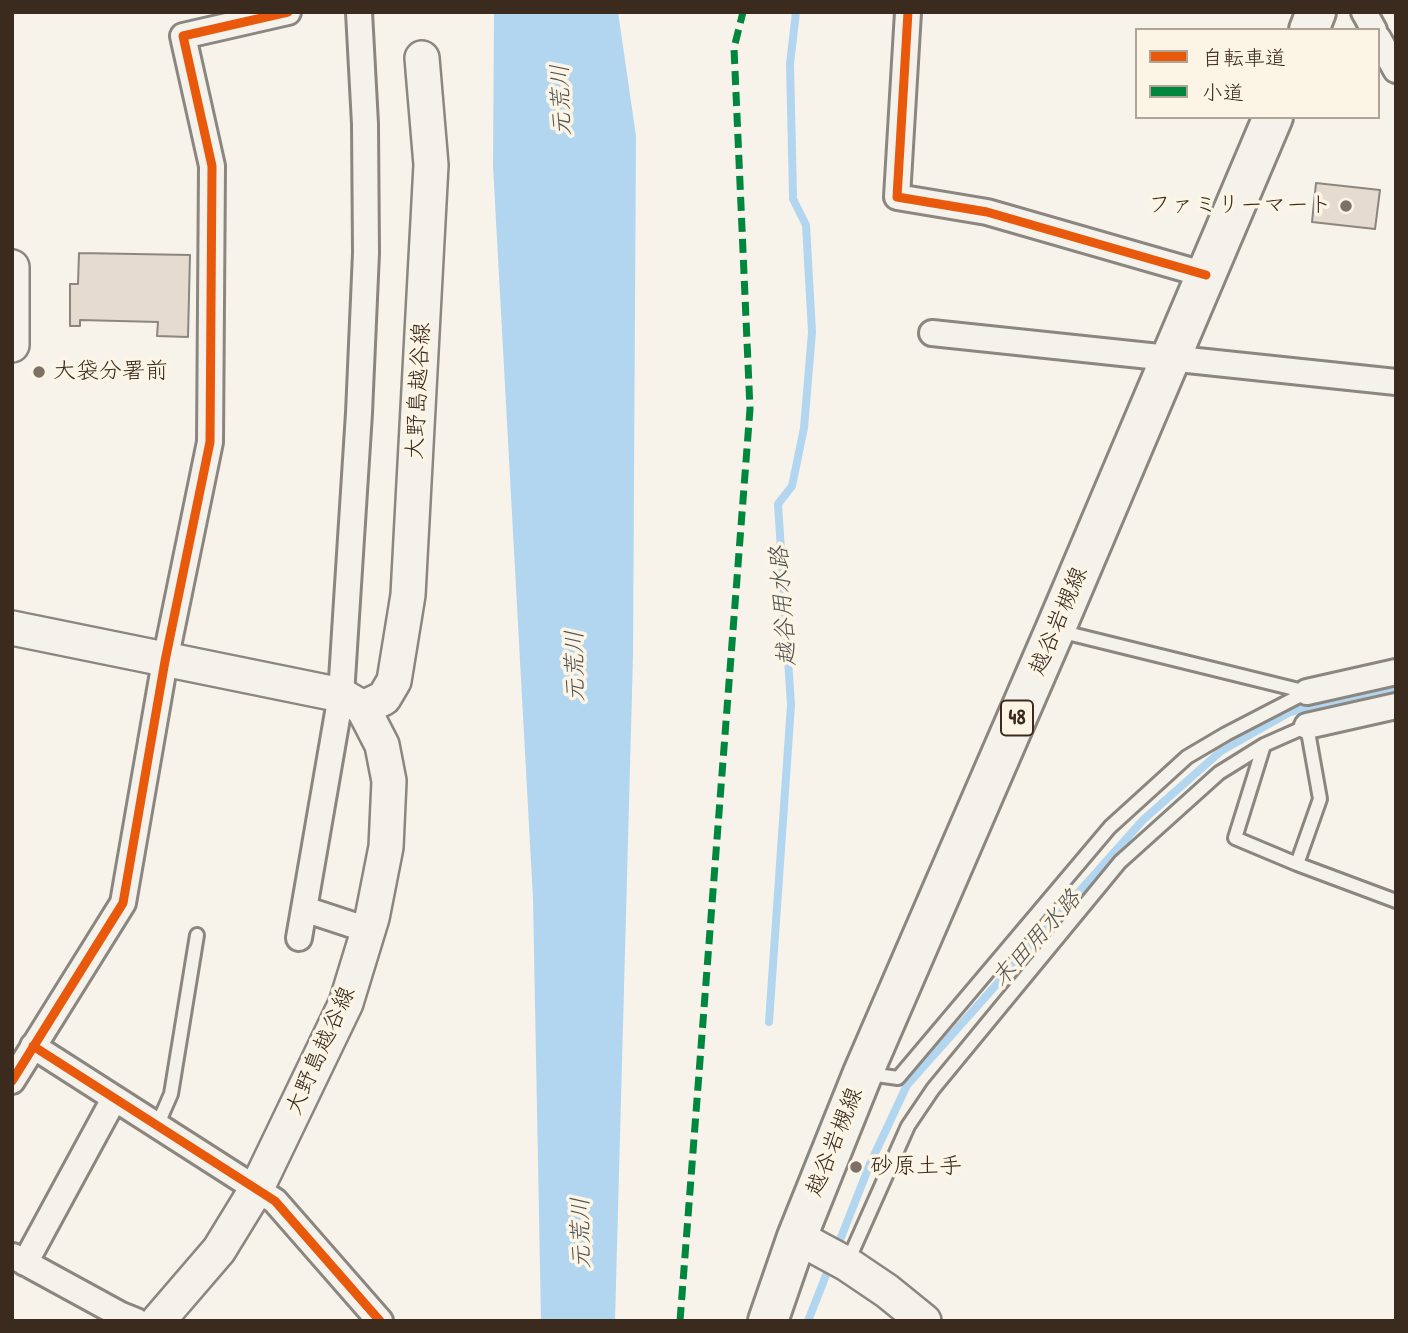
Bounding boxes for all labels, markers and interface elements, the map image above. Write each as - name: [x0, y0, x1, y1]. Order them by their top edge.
- legend: [1135, 28, 1380, 119]
- text: 自転車道: [1202, 43, 1286, 72]
- water label: 元荒川: [546, 64, 578, 136]
- text: 小道: [1202, 78, 1244, 107]
- place label: ファミリーマート: [1148, 192, 1332, 220]
- marker: ファミリーマート: [1338, 198, 1354, 214]
- street label: 大野島越谷線: [402, 321, 436, 461]
- place label: 大袋分署前: [53, 358, 168, 386]
- marker: 大袋分署前: [31, 364, 47, 380]
- water label: 越谷用水路: [765, 545, 803, 667]
- street label: 越谷岩槻線: [1024, 563, 1094, 679]
- water label: 元荒川: [561, 630, 591, 702]
- road number: 48: [1001, 700, 1033, 736]
- water label: 末田用水路: [986, 885, 1088, 993]
- street label: 大野島越谷線: [280, 982, 362, 1120]
- street label: 越谷岩槻線: [801, 1084, 869, 1200]
- place label: 砂原土手: [870, 1153, 962, 1181]
- marker: 砂原土手: [848, 1159, 864, 1175]
- water label: 元荒川: [567, 1197, 597, 1269]

